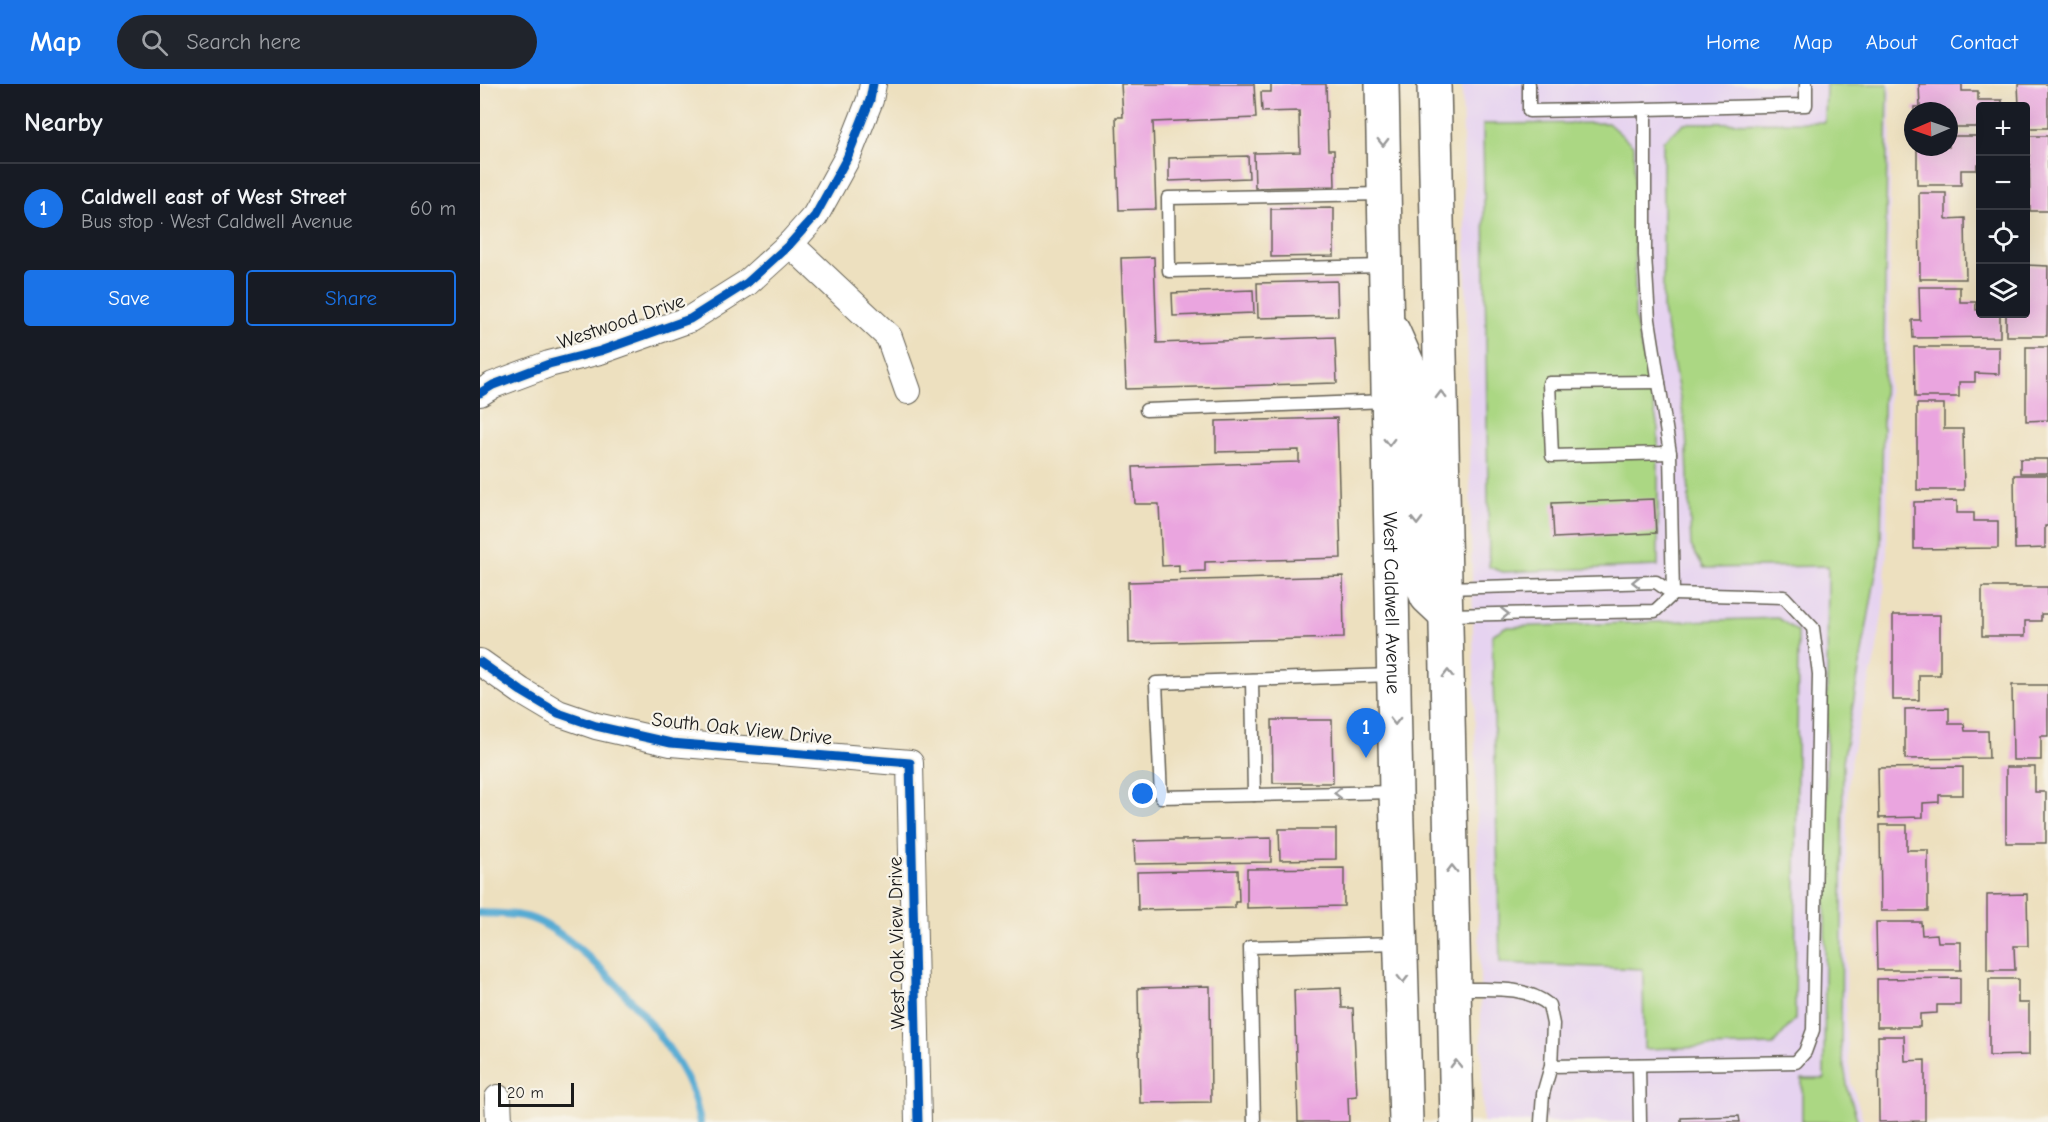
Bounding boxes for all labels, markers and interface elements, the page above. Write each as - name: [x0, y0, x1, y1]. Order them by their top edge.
- search box: [117, 15, 537, 69]
- text: Map: [30, 26, 81, 58]
- icon: search: [138, 26, 171, 59]
- text: Search here: [186, 29, 301, 55]
- text: Home: [1706, 30, 1760, 54]
- text: Map: [1793, 30, 1833, 54]
- text: About: [1866, 30, 1917, 54]
- text: Contact: [1950, 30, 2018, 54]
- north arrow: [1904, 102, 1958, 156]
- map controls: [1976, 102, 2030, 318]
- button: +: [1976, 102, 2030, 156]
- text: Nearby: [24, 108, 103, 138]
- one-way arrow: [1376, 138, 1389, 147]
- button: −: [1976, 156, 2030, 210]
- text: Caldwell east of West Street: [81, 184, 346, 210]
- text: 1: [40, 197, 47, 220]
- text: 60 m: [410, 197, 456, 220]
- text: Bus stop · West Caldwell Avenue: [81, 210, 352, 233]
- button: locate: [1976, 210, 2030, 264]
- button: layers: [1976, 264, 2030, 318]
- button: Save: [24, 270, 234, 326]
- button: Share: [246, 270, 456, 326]
- street label: Westwood Drive: [554, 289, 688, 354]
- one-way arrow: [1435, 390, 1448, 399]
- one-way arrow: [1383, 438, 1395, 447]
- street label: West Caldwell Avenue: [1378, 511, 1405, 694]
- one-way arrow: [1411, 516, 1424, 525]
- one-way arrow: [1631, 576, 1640, 589]
- one-way arrow: [1500, 608, 1509, 620]
- one-way arrow: [1441, 669, 1454, 678]
- street label: South Oak View Drive: [651, 708, 833, 749]
- pin: 1: [1346, 708, 1386, 758]
- one-way arrow: [1389, 717, 1401, 726]
- your location: [1128, 779, 1157, 808]
- one-way arrow: [1333, 787, 1342, 799]
- street label: West Oak View Drive: [883, 856, 910, 1030]
- one-way arrow: [1446, 864, 1458, 873]
- one-way arrow: [1396, 975, 1409, 984]
- one-way arrow: [1450, 1059, 1462, 1068]
- scale bar: [498, 1080, 574, 1108]
- text: 20 m: [507, 1084, 544, 1102]

